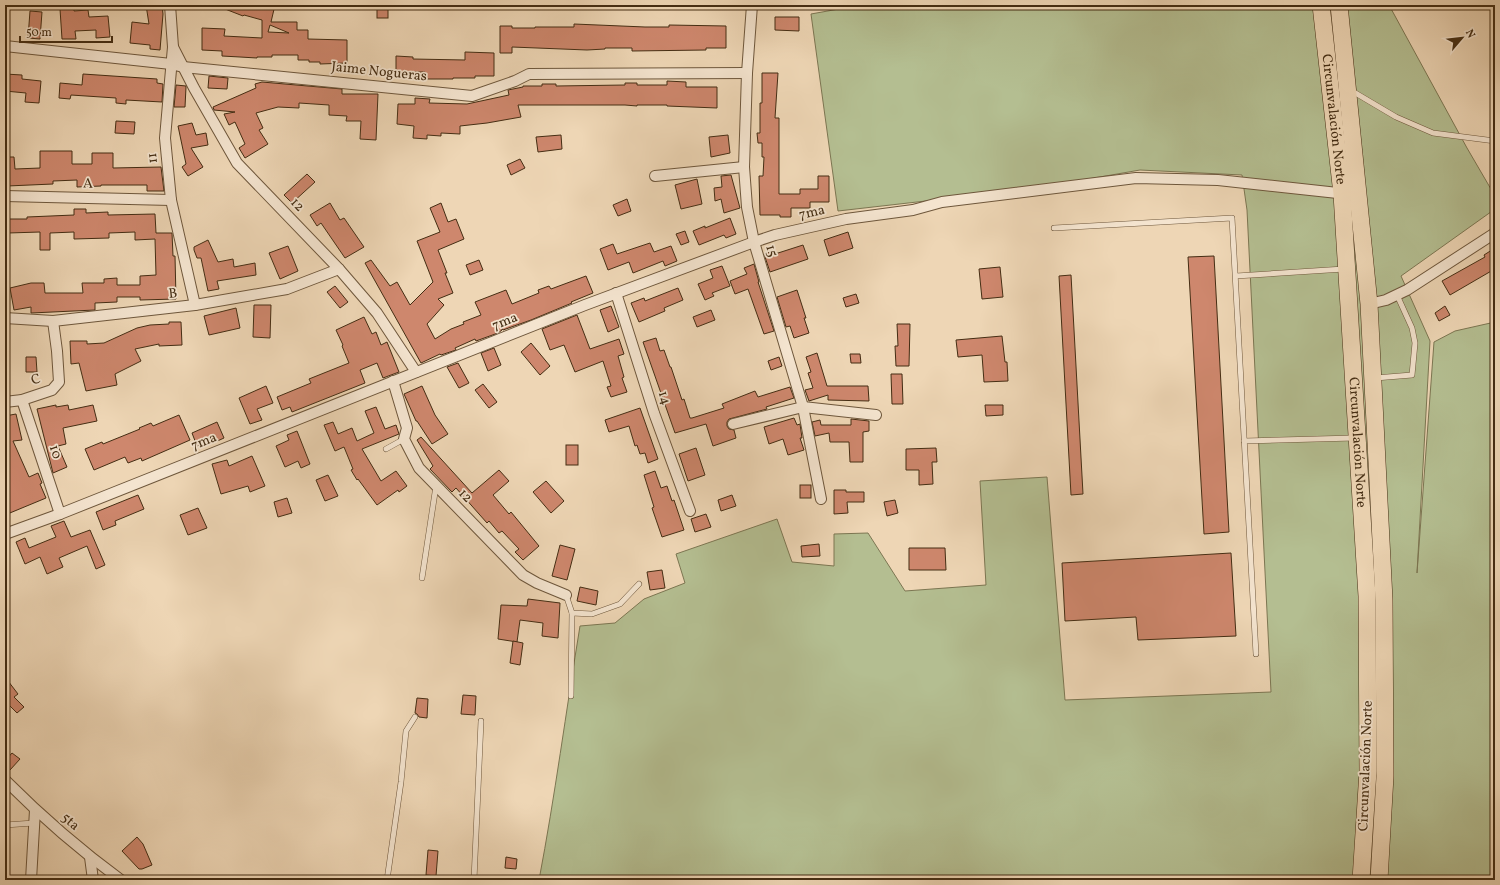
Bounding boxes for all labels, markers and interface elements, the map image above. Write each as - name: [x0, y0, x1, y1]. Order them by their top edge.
- scale bar: [20, 18, 112, 44]
- north arrow: [1442, 18, 1482, 58]
- text: 50 m: [26, 25, 52, 41]
- text: N: [1461, 27, 1478, 41]
- street label: Circunvalación Norte: [1317, 53, 1350, 186]
- street label: Jaime Nogueras: [330, 58, 428, 86]
- street label: 11: [143, 152, 163, 164]
- street label: A: [83, 174, 93, 194]
- street label: 12: [286, 194, 308, 216]
- street label: 7ma: [797, 201, 827, 225]
- street label: 15: [760, 242, 782, 260]
- street label: B: [168, 284, 178, 304]
- street label: 7ma: [489, 308, 521, 336]
- street label: C: [29, 370, 43, 390]
- street label: Circunvalación Norte: [1344, 376, 1371, 509]
- street label: 14: [653, 389, 675, 407]
- street label: 7ma: [188, 428, 220, 456]
- street label: 10: [44, 442, 66, 462]
- street label: 12: [454, 485, 476, 507]
- street label: Circunvalación Norte: [1354, 700, 1378, 832]
- street label: 5ta: [57, 809, 83, 835]

